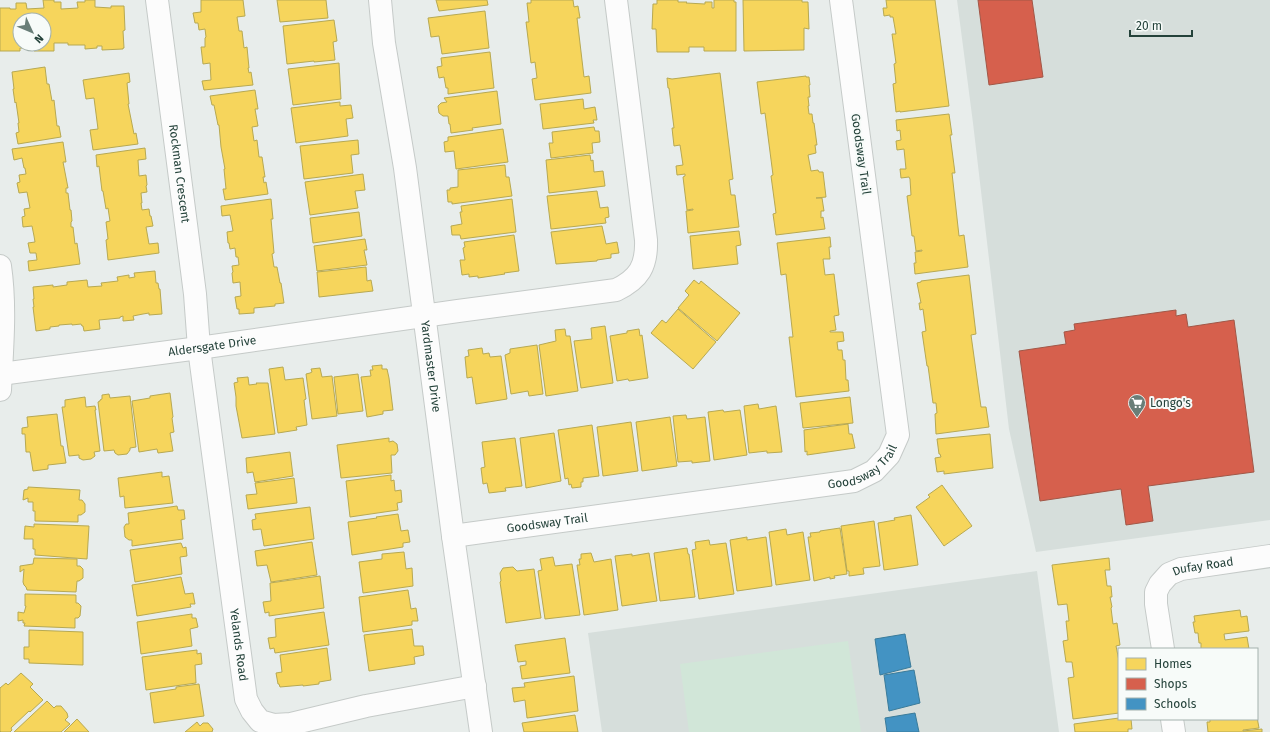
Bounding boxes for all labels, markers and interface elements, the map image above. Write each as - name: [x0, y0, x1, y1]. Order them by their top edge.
- north arrow: [12, 12, 52, 52]
- scale bar: [1130, 12, 1192, 38]
- text: 20 m: [1136, 19, 1162, 33]
- text: N: [32, 31, 46, 46]
- street label: Goodsway Trail: [848, 113, 874, 196]
- street label: Rockman Crescent: [166, 123, 193, 224]
- street label: Yardmaster Drive: [418, 320, 444, 413]
- street label: Aldersgate Drive: [167, 333, 257, 359]
- supermarket icon: Longo's: [1127, 393, 1147, 418]
- place label: Longo's: [1150, 396, 1191, 410]
- street label: Goodsway Trail: [827, 442, 900, 492]
- street label: Goodsway Trail: [506, 511, 589, 536]
- street label: Dufay Road: [1170, 554, 1234, 579]
- street label: Yelands Road: [227, 608, 251, 682]
- legend: [1118, 648, 1258, 720]
- text: Homes: [1154, 657, 1192, 671]
- text: Shops: [1154, 677, 1188, 691]
- text: Schools: [1154, 697, 1197, 711]

